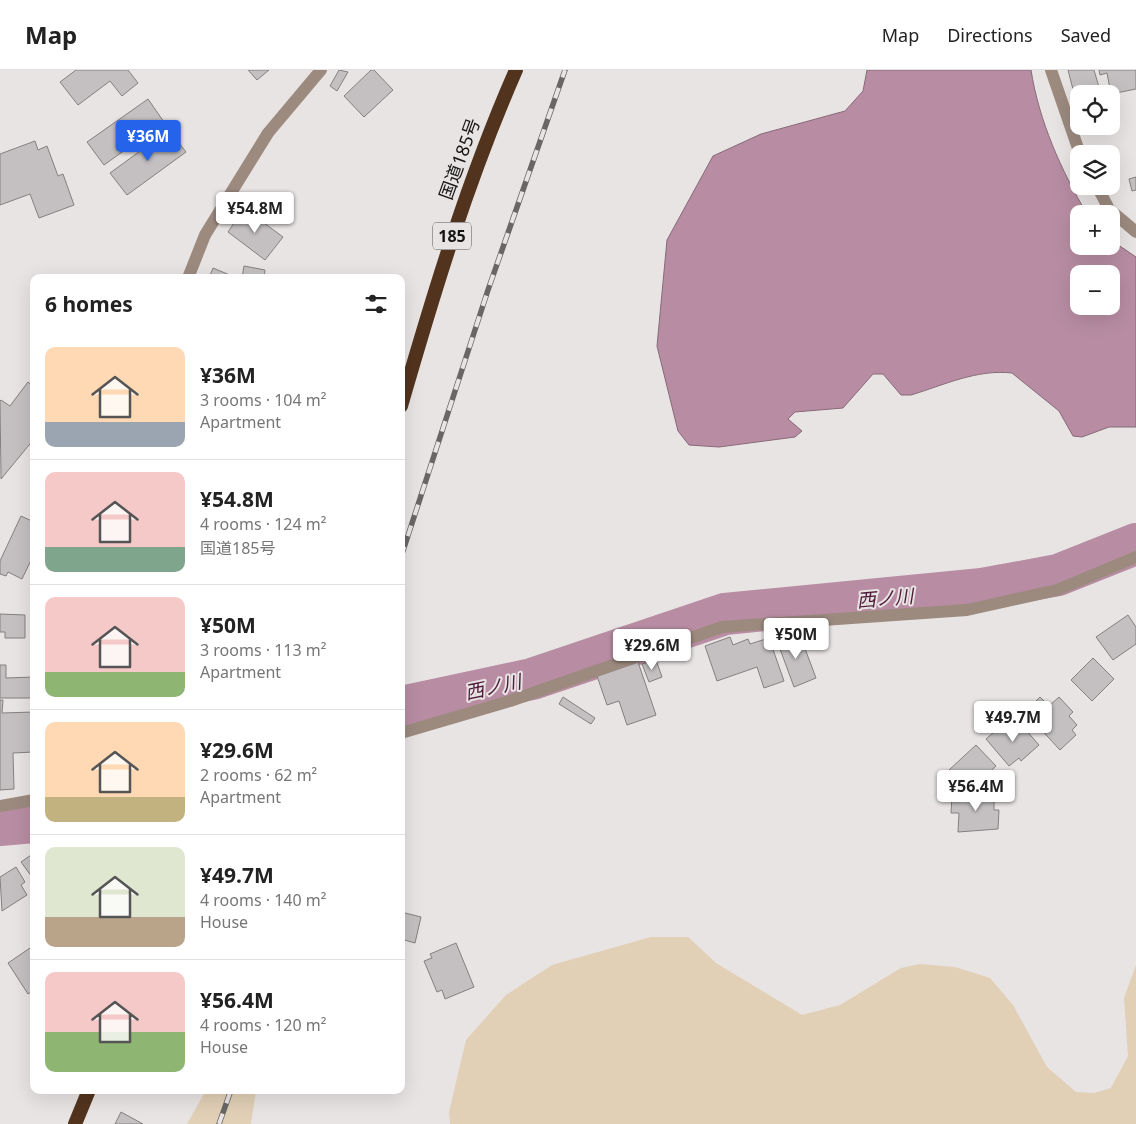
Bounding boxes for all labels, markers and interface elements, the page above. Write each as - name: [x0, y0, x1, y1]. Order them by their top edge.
- text: Map: [25, 18, 77, 51]
- text: Map: [882, 23, 919, 47]
- text: Directions: [947, 23, 1033, 47]
- text: Saved: [1061, 23, 1111, 47]
- map controls: [1070, 85, 1120, 315]
- button: locate: [1070, 85, 1120, 135]
- street label: 国道185号: [433, 115, 485, 203]
- pin: ¥36M: [118, 119, 178, 162]
- text: ¥36M: [127, 125, 169, 147]
- button: layers: [1070, 145, 1120, 195]
- pin: ¥54.8M: [214, 191, 296, 234]
- text: ¥54.8M: [227, 197, 283, 219]
- button: +: [1070, 205, 1120, 255]
- road number: 185: [433, 223, 471, 250]
- button: −: [1070, 265, 1120, 315]
- text: 6 homes: [45, 290, 133, 318]
- icon: filters: [362, 290, 390, 318]
- text: ¥36M: [200, 361, 256, 389]
- icon: home: [85, 367, 145, 427]
- text: 3 rooms · 104 m²: [200, 389, 326, 411]
- text: Apartment: [200, 411, 281, 433]
- text: ¥54.8M: [200, 485, 274, 513]
- icon: home: [85, 492, 145, 552]
- text: 4 rooms · 124 m²: [200, 513, 326, 535]
- text: 国道185号: [200, 537, 275, 559]
- water label: 西ノ川: [855, 582, 917, 613]
- text: ¥50M: [200, 611, 256, 639]
- icon: home: [85, 617, 145, 677]
- pin: ¥50M: [766, 618, 826, 660]
- text: ¥50M: [775, 623, 817, 645]
- pin: ¥29.6M: [611, 628, 693, 671]
- text: ¥29.6M: [624, 634, 680, 656]
- text: 3 rooms · 113 m²: [200, 639, 326, 661]
- text: Apartment: [200, 661, 281, 683]
- water label: 西ノ川: [462, 668, 526, 706]
- pin: ¥49.7M: [972, 700, 1054, 743]
- text: ¥49.7M: [985, 706, 1041, 728]
- text: ¥29.6M: [200, 736, 274, 764]
- icon: home: [85, 742, 145, 802]
- text: 2 rooms · 62 m²: [200, 764, 317, 786]
- pin: ¥56.4M: [935, 770, 1017, 812]
- text: ¥56.4M: [948, 775, 1004, 797]
- text: Apartment: [200, 786, 281, 808]
- text: ¥49.7M: [200, 861, 274, 889]
- icon: home: [85, 867, 145, 927]
- text: 4 rooms · 140 m²: [200, 889, 326, 911]
- text: House: [200, 911, 248, 933]
- text: ¥56.4M: [200, 986, 274, 1014]
- icon: home: [85, 992, 145, 1052]
- text: 4 rooms · 120 m²: [200, 1014, 326, 1036]
- text: House: [200, 1036, 248, 1058]

